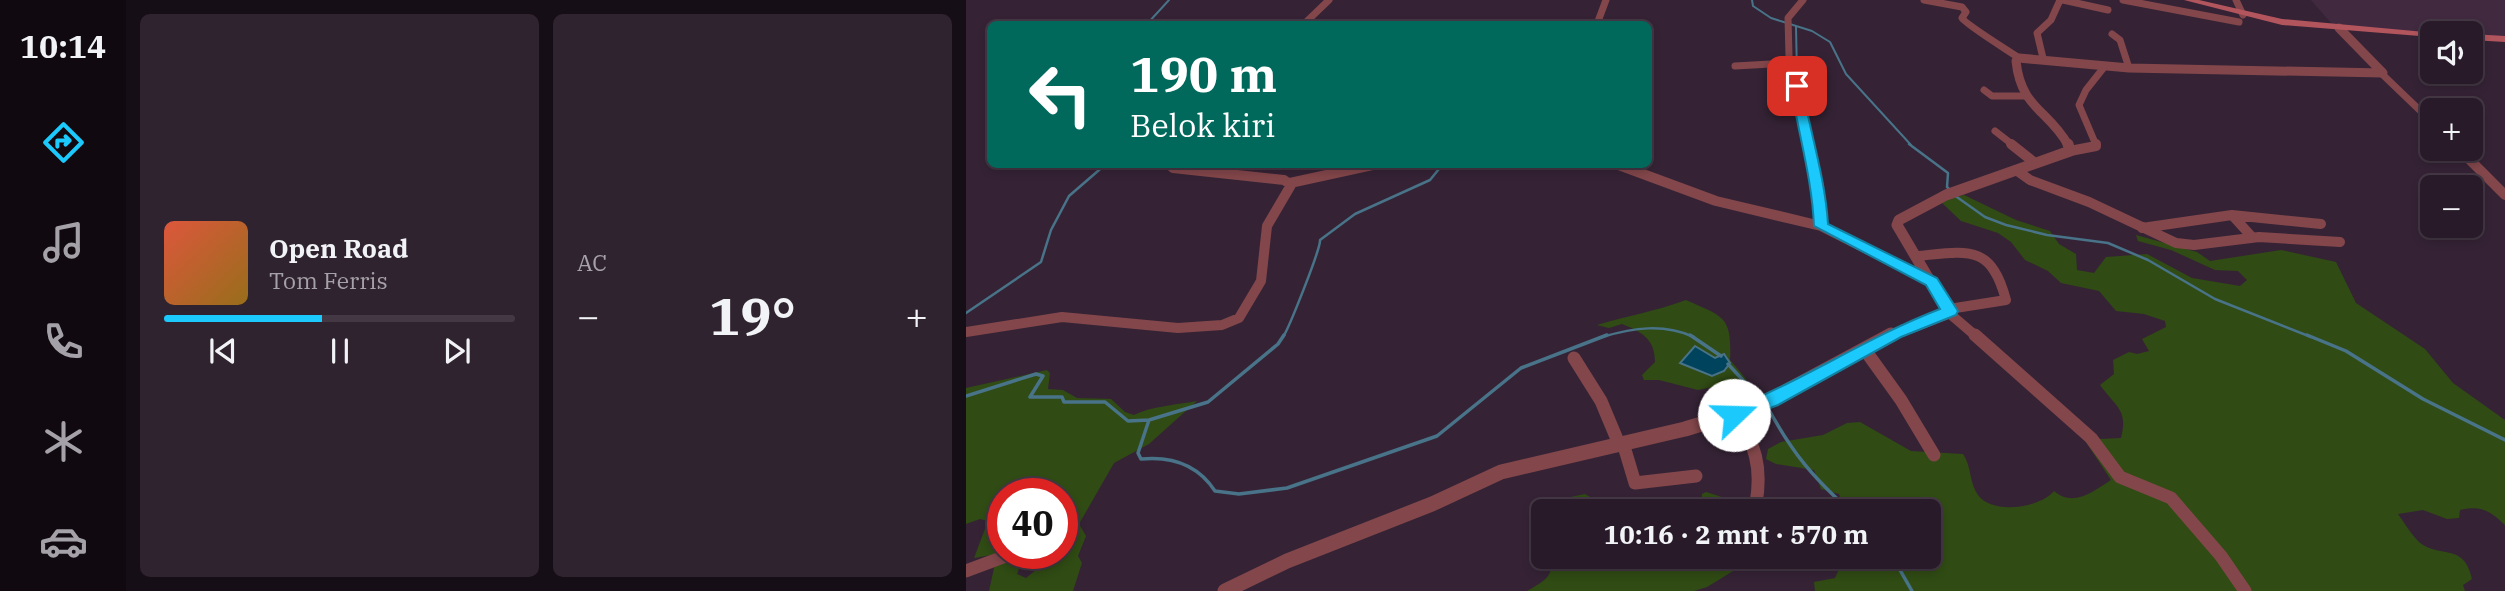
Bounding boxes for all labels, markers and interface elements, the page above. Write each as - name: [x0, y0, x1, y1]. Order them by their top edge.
- map controls: [2420, 21, 2483, 238]
- button: sound: [2420, 21, 2483, 84]
- text: 10:14: [20, 25, 106, 67]
- text: 190 m: [1130, 42, 1277, 105]
- icon: left: [1015, 49, 1106, 140]
- pin: [1767, 56, 1827, 116]
- icon: arrive: [1778, 67, 1816, 105]
- button: +: [2420, 98, 2483, 161]
- text: Belok kiri: [1130, 104, 1275, 146]
- icon: directions: [39, 118, 88, 167]
- button: −: [2420, 175, 2483, 238]
- icon: music: [39, 218, 88, 267]
- text: Open Road: [269, 231, 408, 265]
- text: AC: [577, 247, 607, 277]
- text: Tom Ferris: [269, 265, 388, 295]
- text: 19°: [709, 282, 796, 349]
- text: −: [577, 291, 600, 340]
- text: +: [905, 291, 928, 340]
- icon: phone: [39, 317, 88, 366]
- icon: previous: [204, 332, 242, 370]
- icon: pause: [321, 332, 359, 370]
- icon: next: [438, 332, 476, 370]
- position arrow: [1697, 378, 1771, 452]
- icon: climate: [39, 417, 88, 466]
- speed limit sign: 40: [987, 478, 1078, 569]
- icon: car: [39, 517, 88, 566]
- text: 10:16 · 2 mnt · 570 m: [1604, 517, 1868, 551]

